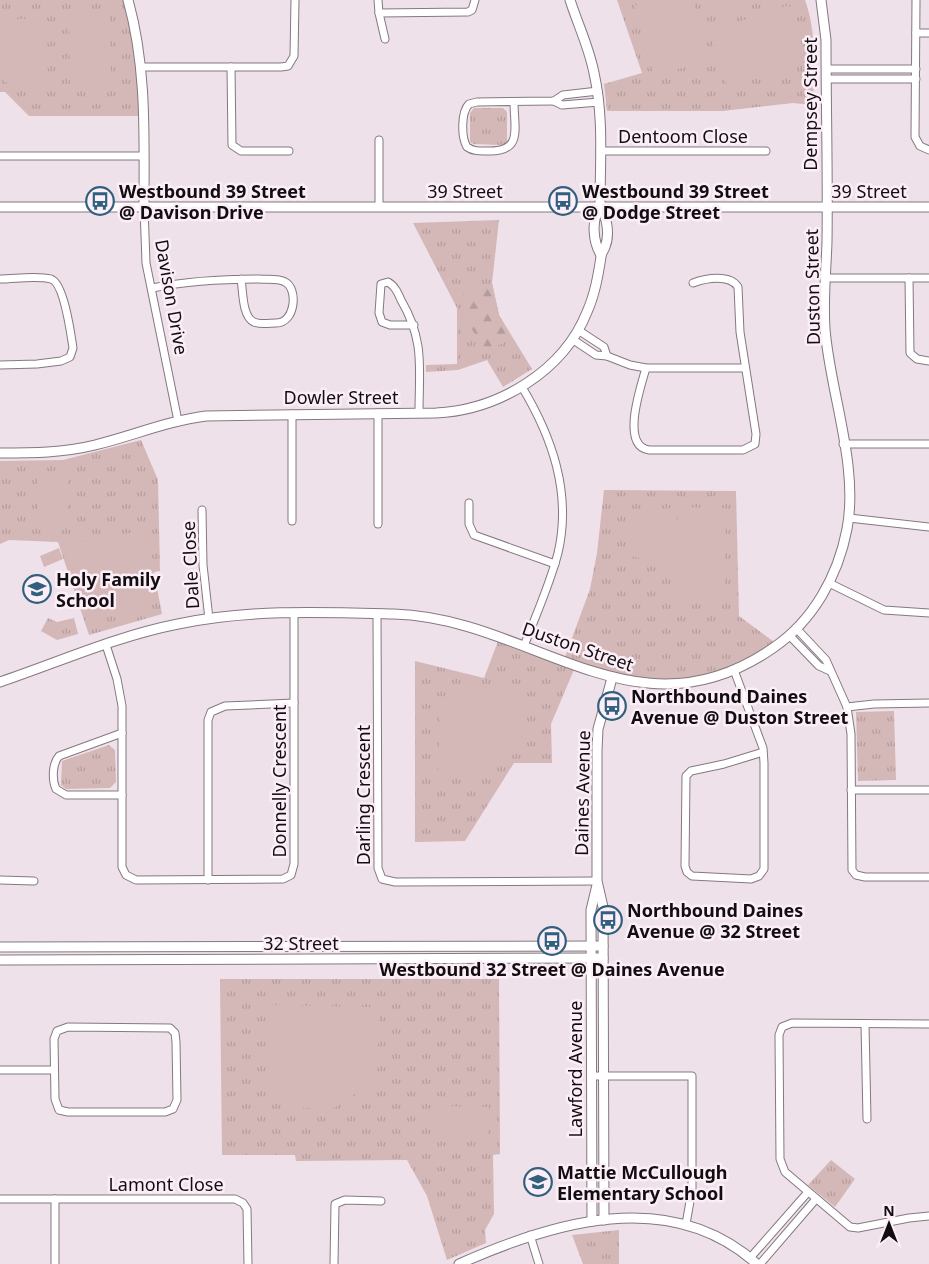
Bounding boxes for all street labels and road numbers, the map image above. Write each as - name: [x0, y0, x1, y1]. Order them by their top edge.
- street label: Dempsey Street: [798, 37, 822, 171]
- street label: Dentoom Close: [618, 124, 748, 148]
- street label: 39 Street: [427, 179, 503, 203]
- street label: 39 Street: [831, 179, 907, 203]
- street label: Duston Street: [799, 228, 825, 345]
- street label: Davison Drive: [150, 237, 194, 357]
- street label: Dowler Street: [284, 385, 399, 409]
- street label: Dale Close: [176, 520, 204, 610]
- street label: Duston Street: [519, 616, 637, 676]
- street label: Donnelly Crescent: [267, 704, 291, 858]
- street label: Darling Crescent: [351, 724, 375, 865]
- street label: Daines Avenue: [569, 730, 595, 856]
- street label: 32 Street: [263, 931, 339, 955]
- street label: Lawford Avenue: [563, 1001, 587, 1137]
- street label: Lamont Close: [108, 1172, 224, 1196]

